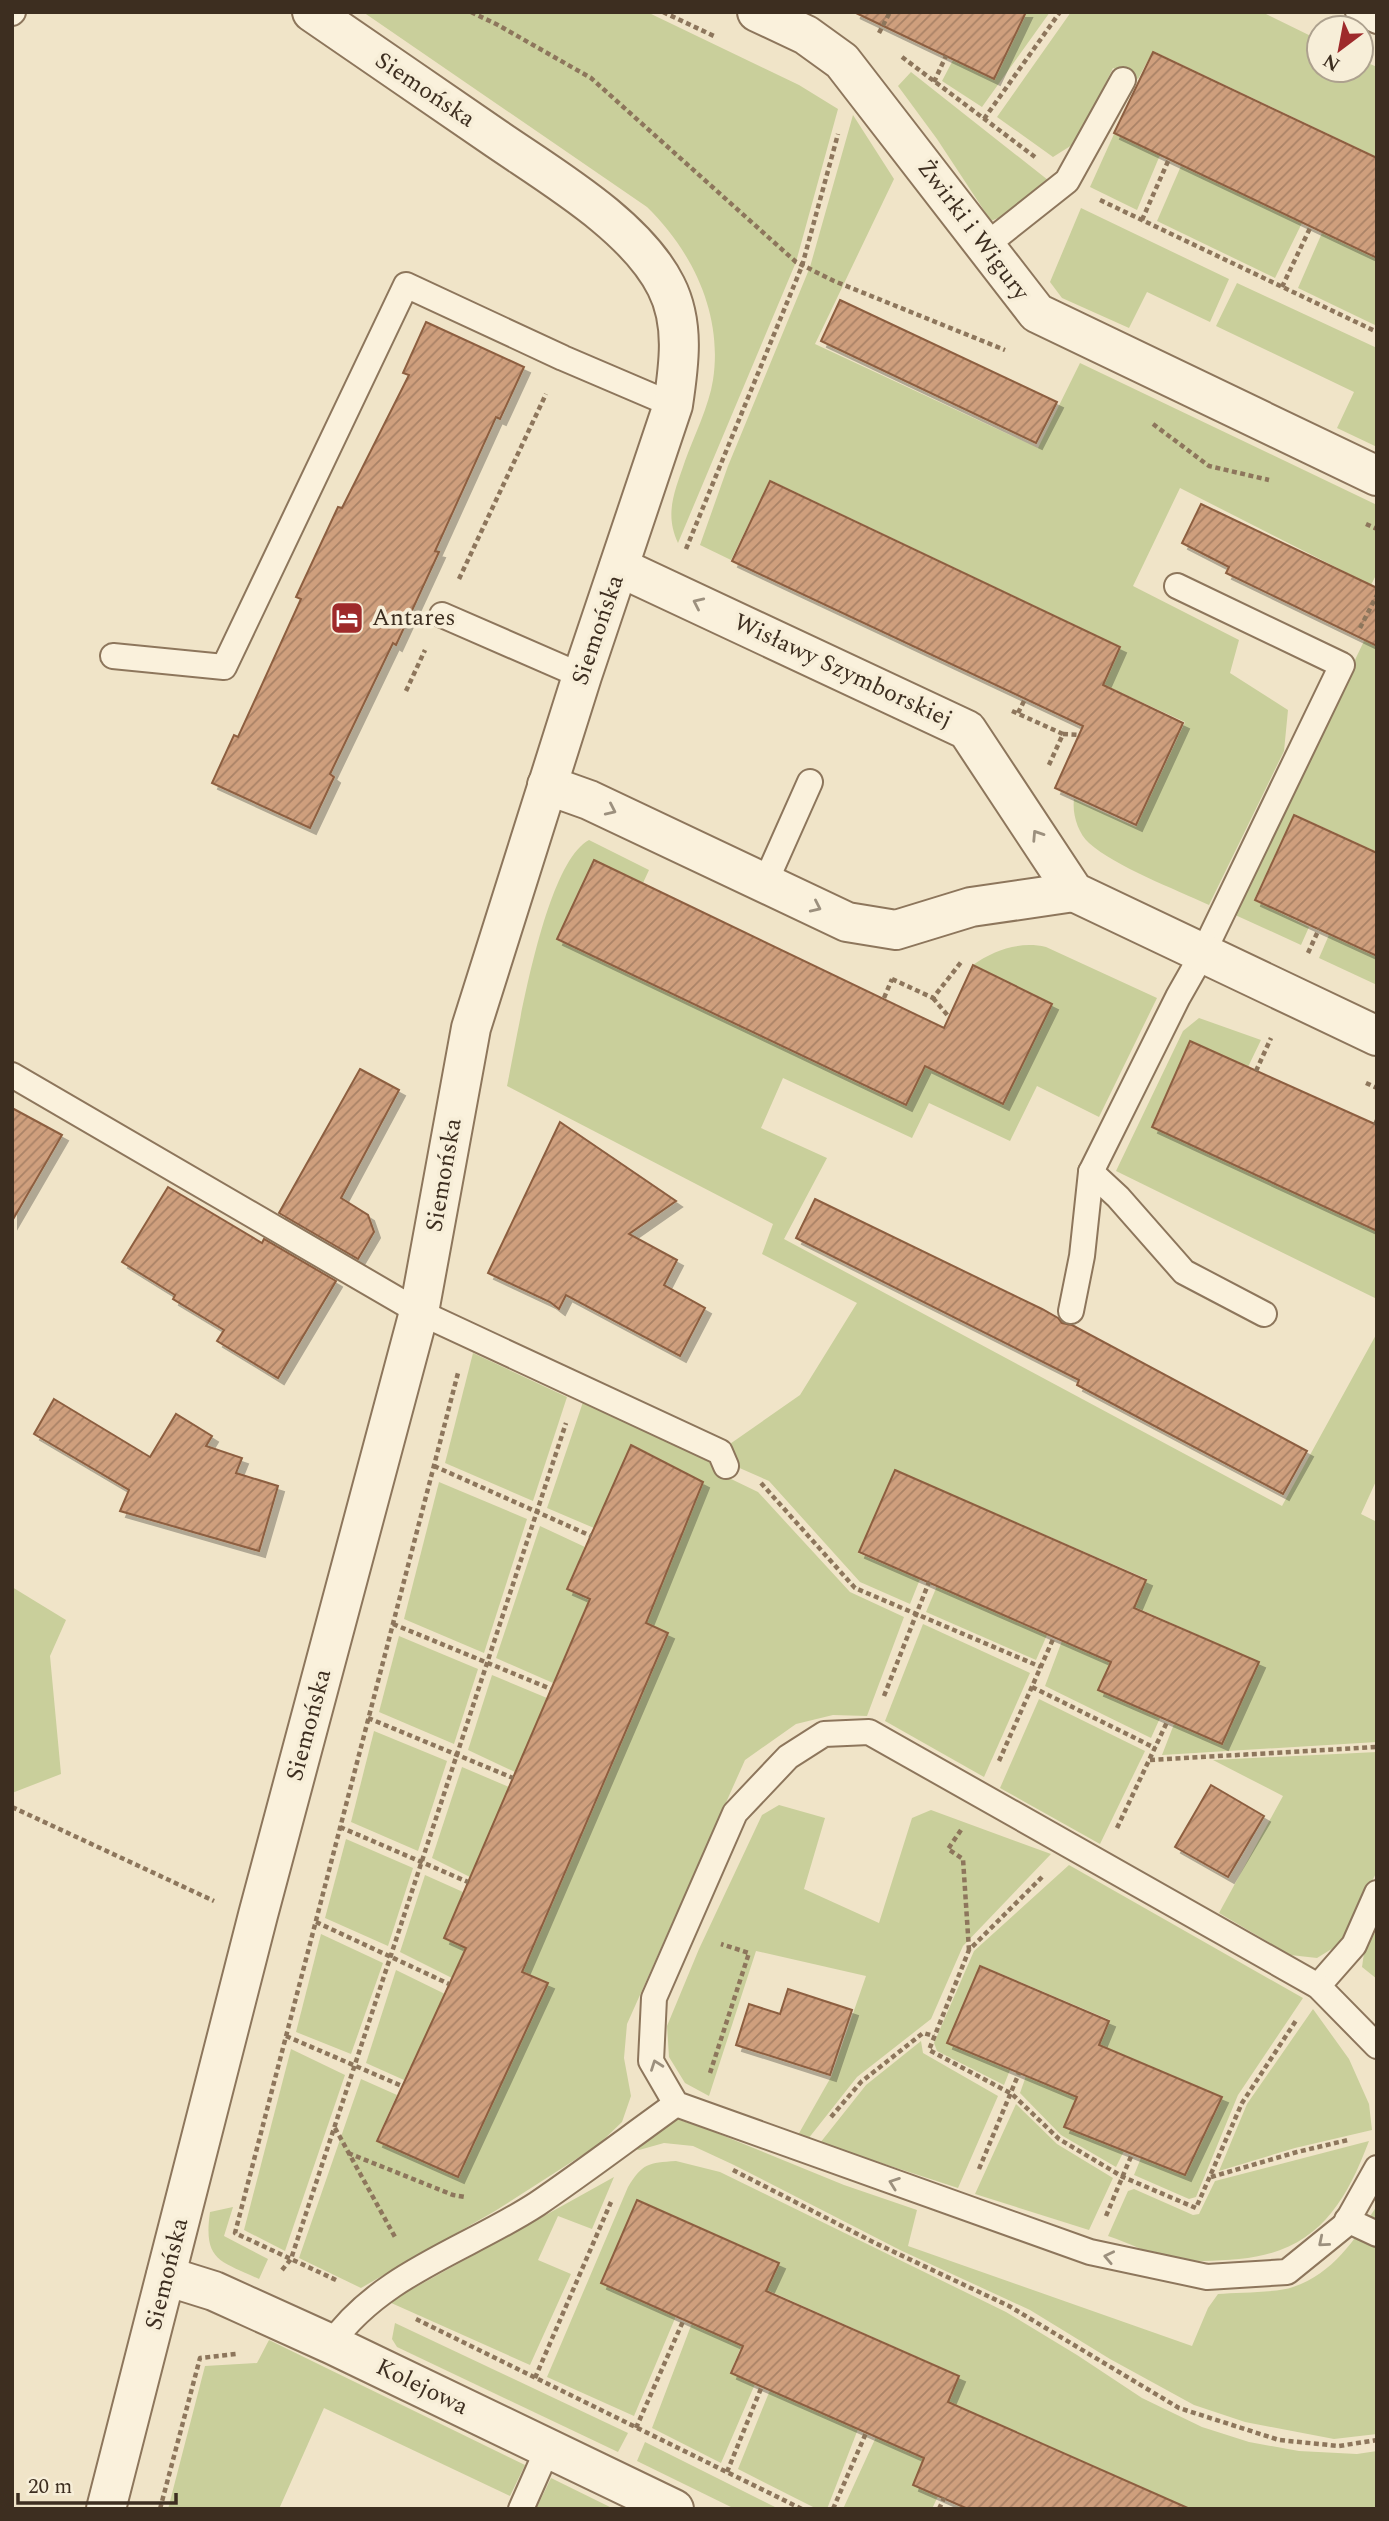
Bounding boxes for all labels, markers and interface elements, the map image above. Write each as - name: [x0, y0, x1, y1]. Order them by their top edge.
- north arrow: [1305, 14, 1375, 84]
- street label: Siemońska: [367, 43, 483, 137]
- text: N: [1318, 46, 1346, 79]
- street label: Żwirki i Wigury: [908, 152, 1039, 309]
- street label: Siemońska: [562, 570, 634, 690]
- one-way arrow: [693, 598, 705, 612]
- hotel icon: Antares: [328, 599, 366, 637]
- place label: Antares: [372, 600, 456, 636]
- street label: Wisławy Szymborskiej: [728, 604, 958, 738]
- one-way arrow: [604, 802, 616, 816]
- one-way arrow: [1032, 830, 1045, 843]
- one-way arrow: [809, 899, 821, 913]
- street label: Siemońska: [416, 1115, 472, 1235]
- street label: Siemońska: [277, 1665, 341, 1785]
- one-way arrow: [650, 2059, 664, 2072]
- one-way arrow: [889, 2177, 901, 2191]
- street label: Siemońska: [136, 2214, 198, 2334]
- one-way arrow: [1319, 2234, 1331, 2247]
- one-way arrow: [1103, 2250, 1115, 2265]
- street label: Kolejowa: [370, 2349, 474, 2425]
- scale bar: [18, 2462, 175, 2506]
- text: 20 m: [28, 2471, 72, 2503]

